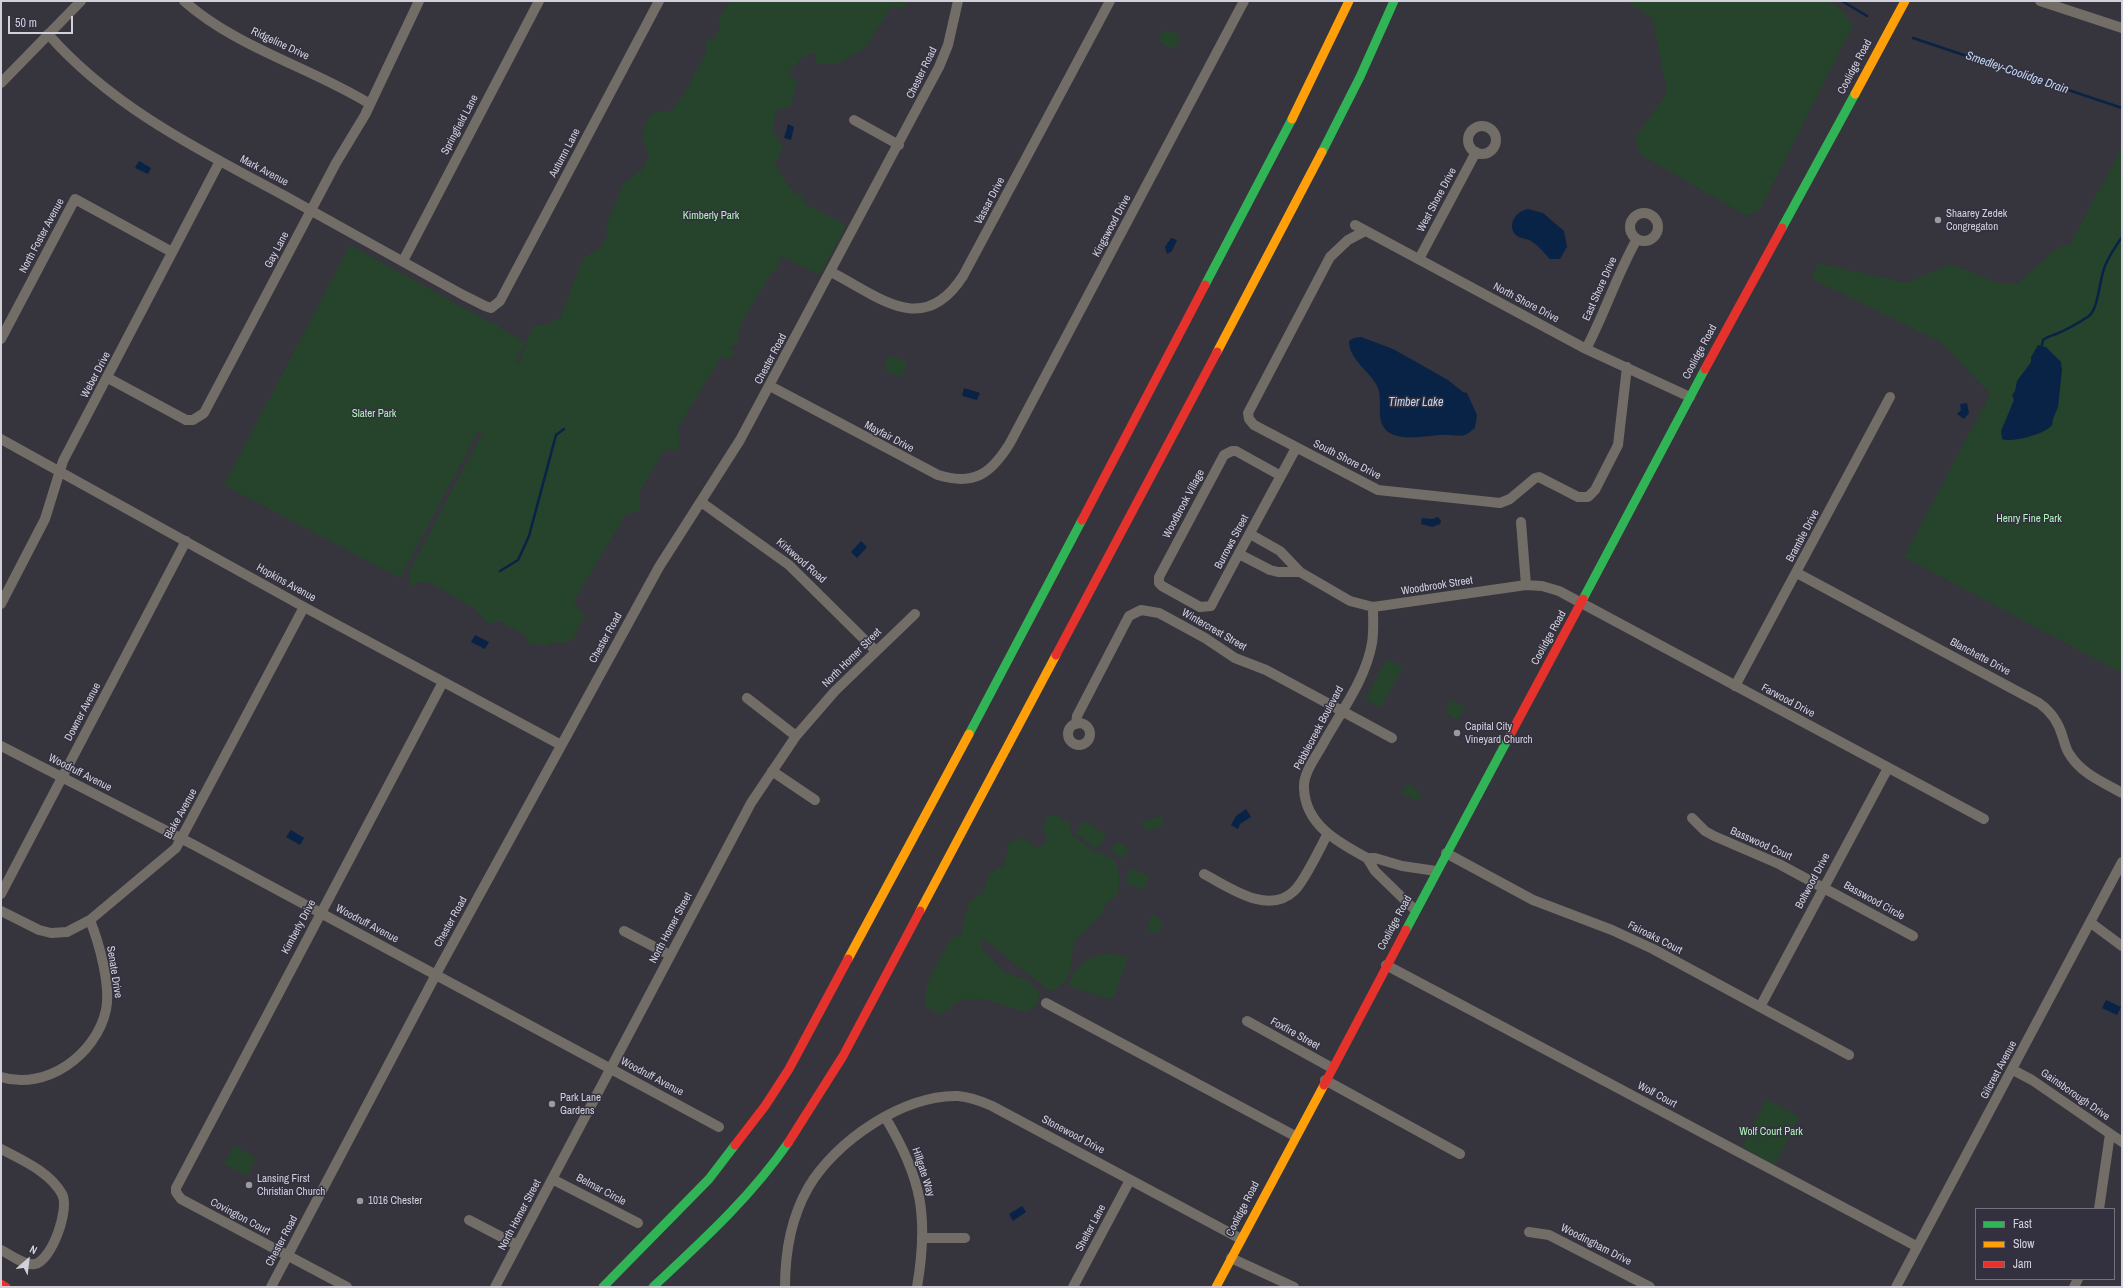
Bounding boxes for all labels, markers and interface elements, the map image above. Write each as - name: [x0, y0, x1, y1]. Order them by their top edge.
- scale bar: [10, 8, 75, 34]
- text: 50 m: [15, 15, 37, 31]
- street label: Ridgeline Drive: [249, 25, 311, 63]
- street label: Coolidge Road: [1835, 37, 1875, 97]
- street label: Chester Road: [904, 45, 940, 101]
- water label: Smedley-Coolidge Drain: [1964, 49, 2070, 97]
- street label: Springfield Lane: [439, 93, 481, 157]
- street label: Autumn Lane: [547, 126, 583, 180]
- street label: Mark Avenue: [238, 153, 290, 189]
- street label: West Shore Drive: [1414, 166, 1460, 234]
- street label: Vassar Drive: [972, 175, 1008, 227]
- street label: Kingswood Drive: [1090, 193, 1134, 259]
- street label: North Foster Avenue: [17, 196, 67, 276]
- place label: Shaarey Zedek Congregaton: [1946, 207, 2007, 233]
- park label: Kimberly Park: [683, 209, 739, 223]
- marker: Shaarey Zedek Congregaton: [1933, 215, 1943, 225]
- street label: Gay Lane: [262, 230, 292, 270]
- street label: East Shore Drive: [1580, 255, 1620, 323]
- street label: North Shore Drive: [1491, 280, 1561, 326]
- street label: Coolidge Road: [1680, 322, 1720, 382]
- street label: Chester Road: [752, 331, 790, 387]
- street label: Weber Drive: [78, 350, 114, 400]
- water label: Timber Lake: [1389, 396, 1443, 410]
- park label: Slater Park: [352, 407, 396, 421]
- street label: Mayfair Drive: [862, 418, 916, 456]
- street label: South Shore Drive: [1311, 437, 1383, 483]
- street label: Woodbrook Village: [1160, 467, 1208, 541]
- street label: Bramble Drive: [1784, 507, 1822, 565]
- park label: Henry Fine Park: [1996, 512, 2062, 526]
- street label: Burrows Street: [1212, 513, 1252, 571]
- street label: Kirkwood Road: [773, 536, 829, 586]
- street label: Hopkins Avenue: [254, 561, 318, 605]
- street label: Woodbrook Street: [1400, 574, 1474, 598]
- street label: Wintercrest Street: [1179, 606, 1249, 654]
- street label: Coolidge Road: [1529, 608, 1569, 668]
- street label: Chester Road: [587, 610, 625, 666]
- street label: North Homer Street: [820, 626, 884, 690]
- street label: Blanchette Drive: [1947, 636, 2013, 678]
- street label: Downer Avenue: [62, 681, 104, 743]
- street label: Farwood Drive: [1759, 681, 1817, 721]
- street label: Pebblecreek Boulevard: [1291, 684, 1347, 772]
- place label: Capital City Vineyard Church: [1465, 720, 1533, 746]
- marker: Capital City Vineyard Church: [1452, 728, 1462, 738]
- street label: Woodruff Avenue: [46, 751, 114, 795]
- street label: Blake Avenue: [162, 787, 200, 841]
- street label: Basswood Court: [1728, 825, 1794, 863]
- street label: Boltwood Drive: [1793, 851, 1833, 911]
- street label: Basswood Circle: [1841, 879, 1907, 923]
- street label: North Homer Street: [647, 890, 695, 966]
- street label: Coolidge Road: [1375, 893, 1415, 953]
- street label: Chester Road: [432, 894, 470, 950]
- street label: Kimberly Drive: [279, 898, 319, 956]
- street label: Woodruff Avenue: [333, 902, 401, 946]
- street label: Fairoaks Court: [1626, 919, 1684, 957]
- street label: Senate Drive: [103, 945, 125, 999]
- street label: Foxfire Street: [1268, 1015, 1322, 1053]
- street label: Gilcrest Avenue: [1978, 1039, 2020, 1101]
- street label: Woodruff Avenue: [618, 1055, 686, 1099]
- street label: Gainsborough Drive: [2038, 1066, 2112, 1124]
- street label: Wolf Court: [1635, 1079, 1679, 1111]
- place label: Park Lane Gardens: [560, 1091, 601, 1117]
- marker: Park Lane Gardens: [547, 1099, 557, 1109]
- street label: Stonewood Drive: [1039, 1113, 1107, 1157]
- park label: Wolf Court Park: [1739, 1125, 1803, 1139]
- street label: Hillgate Way: [909, 1146, 937, 1198]
- street label: Belmar Circle: [574, 1171, 628, 1209]
- place label: Lansing First Christian Church: [257, 1172, 325, 1198]
- street label: North Homer Street: [496, 1177, 544, 1253]
- street label: Coolidge Road: [1223, 1179, 1263, 1239]
- marker: Lansing First Christian Church: [244, 1180, 254, 1190]
- place label: 1016 Chester: [368, 1194, 422, 1208]
- street label: Covington Court: [208, 1196, 272, 1238]
- marker: 1016 Chester: [355, 1196, 365, 1206]
- street label: Shelter Lane: [1073, 1202, 1109, 1254]
- legend: [1975, 1208, 2115, 1280]
- street label: Chester Road: [263, 1213, 301, 1269]
- text: Fast: [2013, 1216, 2032, 1232]
- street label: Woodingham Drive: [1558, 1222, 1634, 1268]
- text: Slow: [2013, 1236, 2034, 1252]
- north arrow: [8, 1240, 48, 1280]
- text: N: [27, 1242, 40, 1257]
- text: Jam: [2013, 1256, 2032, 1272]

